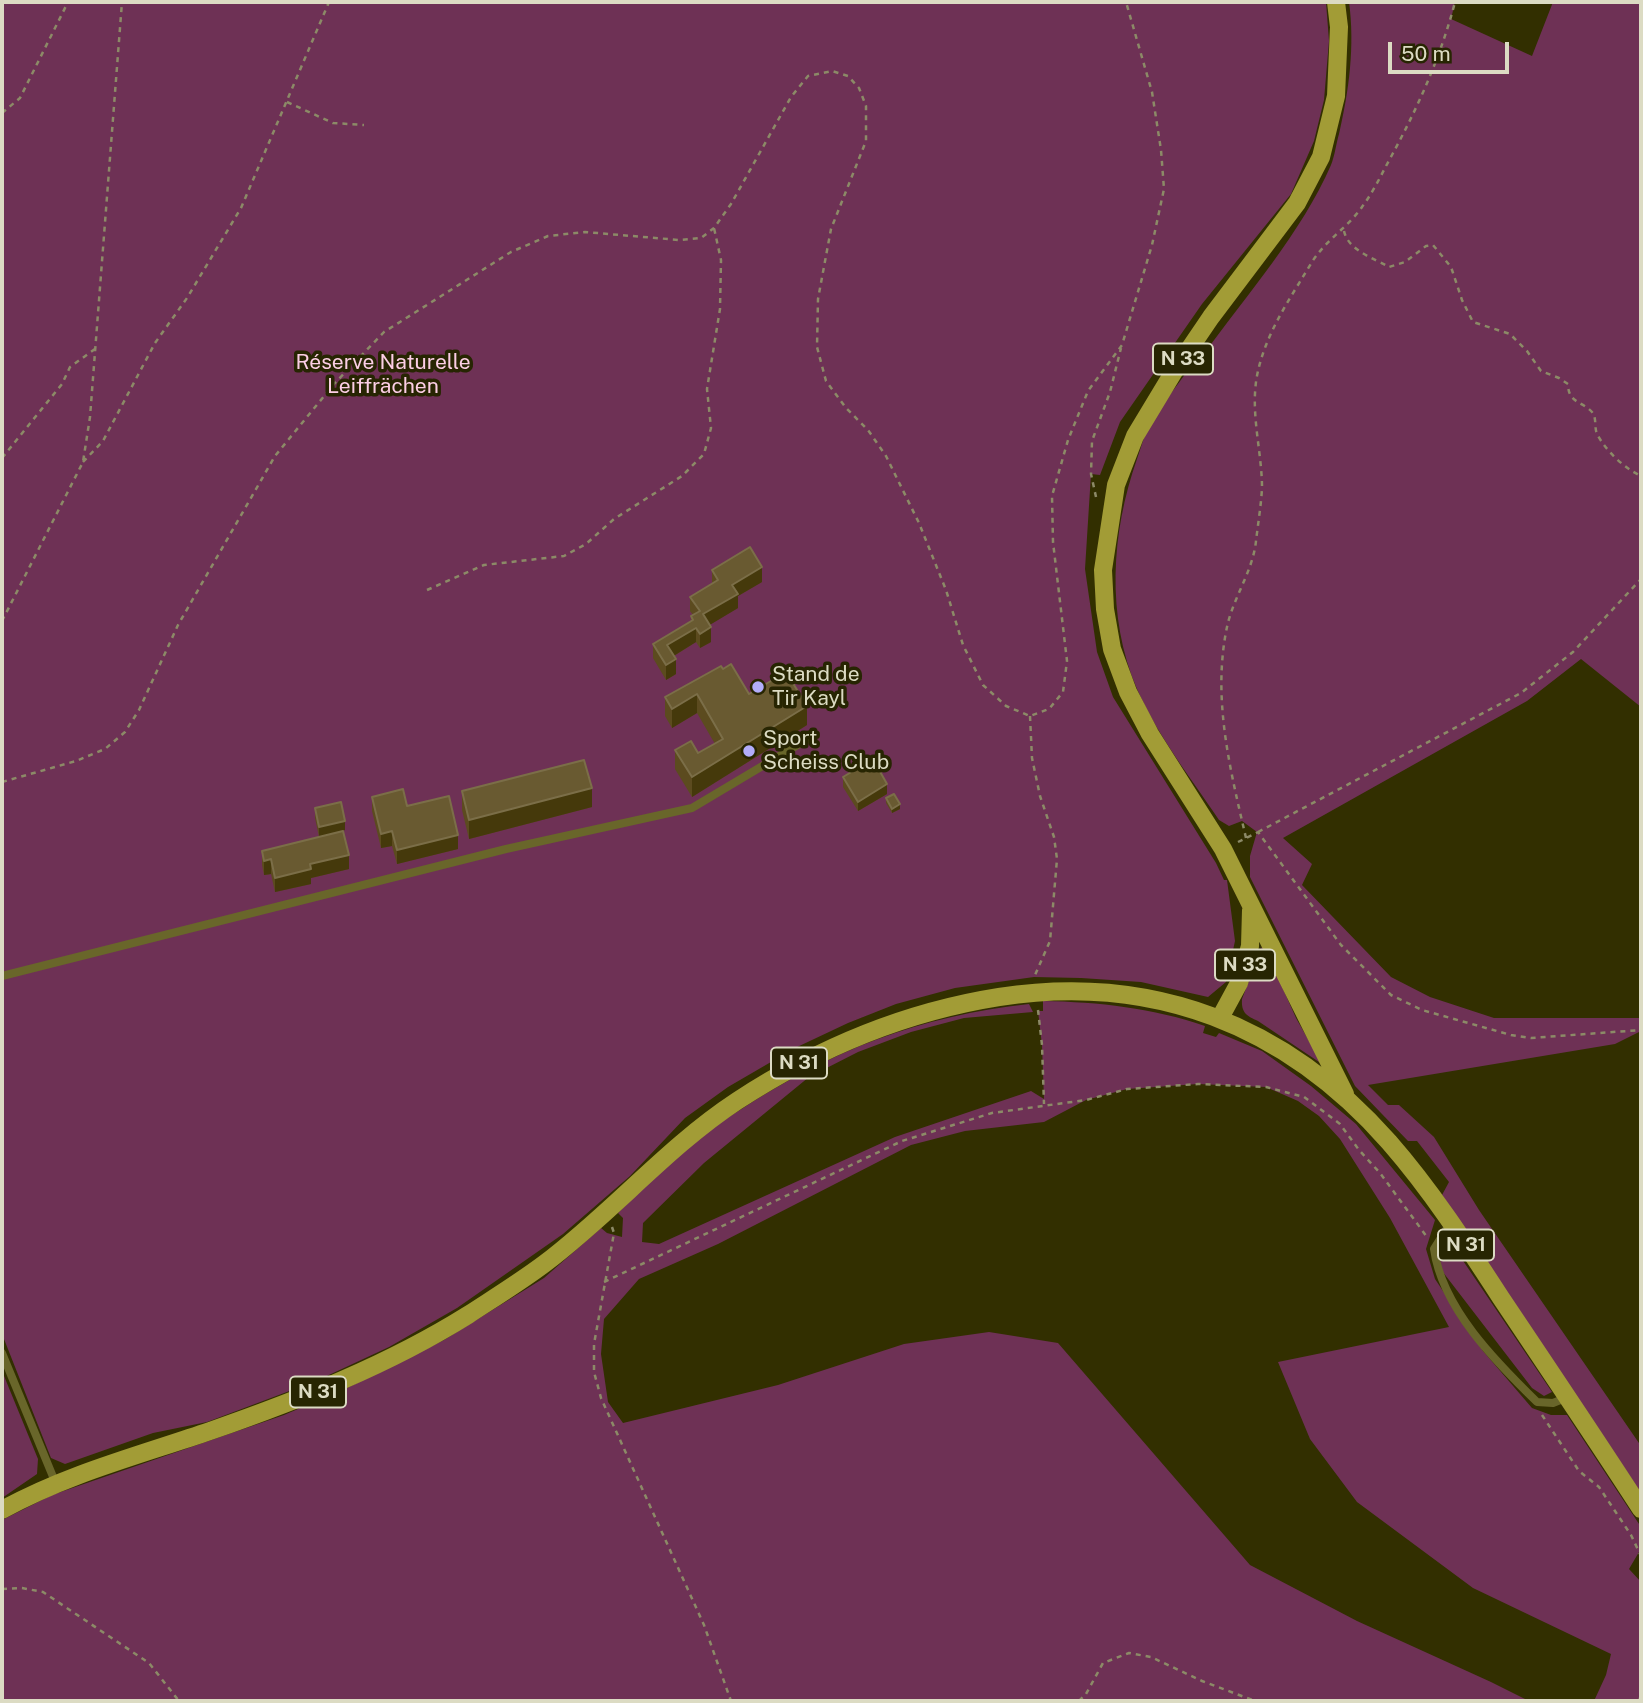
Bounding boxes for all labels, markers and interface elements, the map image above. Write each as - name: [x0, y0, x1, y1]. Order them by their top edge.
- scale bar: [1391, 28, 1512, 72]
- text: 50 m: [1401, 41, 1451, 66]
- road number: N 33: [1153, 344, 1213, 374]
- park label: Réserve Naturelle Leiffrächen: [295, 350, 471, 400]
- place label: Stand de Tir Kayl: [772, 662, 860, 712]
- marker: Stand de Tir Kayl: [750, 679, 766, 695]
- place label: Sport Scheiss Club: [763, 726, 889, 776]
- marker: Sport Scheiss Club: [741, 743, 757, 759]
- road number: N 33: [1215, 950, 1275, 981]
- road number: N 31: [771, 1048, 827, 1078]
- road number: N 31: [1438, 1230, 1494, 1260]
- road number: N 31: [290, 1376, 346, 1408]

